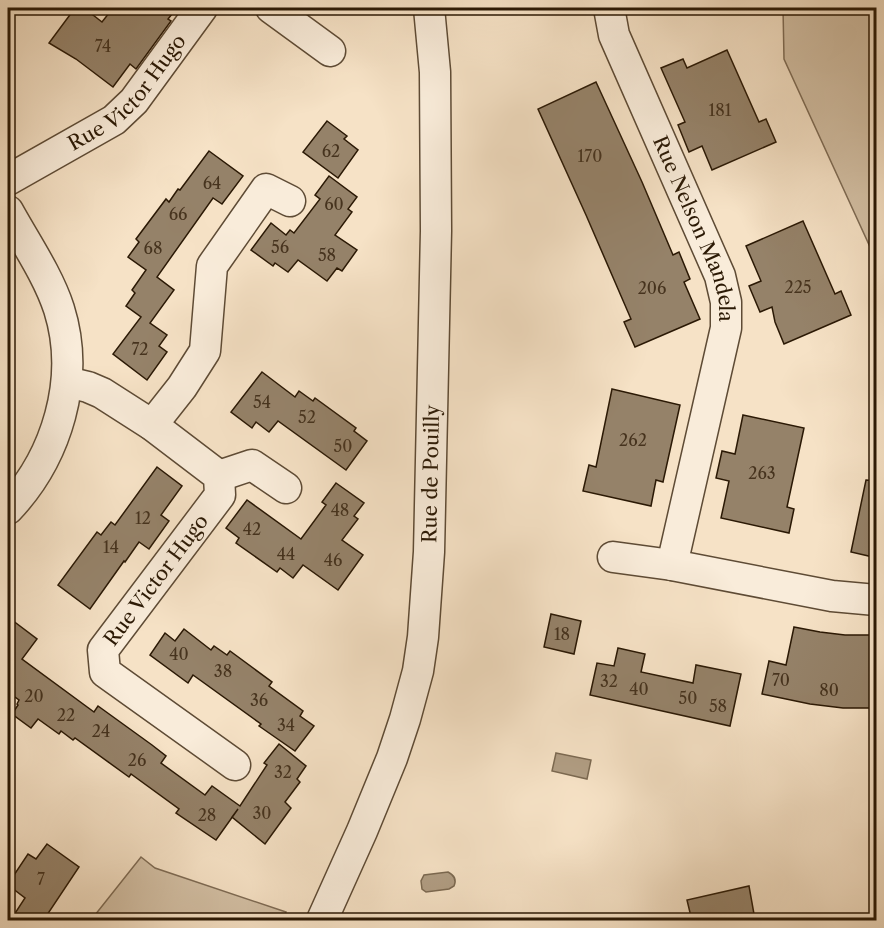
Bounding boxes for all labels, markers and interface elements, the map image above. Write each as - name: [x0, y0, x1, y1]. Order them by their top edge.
- street label: Rue Victor Hugo: [64, 30, 191, 156]
- house number: 74: [95, 36, 111, 56]
- house number: 181: [709, 100, 732, 120]
- street label: Rue Nelson Mandela: [648, 132, 738, 322]
- house number: 62: [322, 141, 340, 161]
- house number: 170: [578, 146, 602, 166]
- house number: 64: [203, 173, 221, 193]
- house number: 60: [324, 194, 344, 214]
- house number: 66: [169, 204, 187, 224]
- house number: 56: [271, 237, 289, 257]
- house number: 68: [144, 238, 162, 258]
- house number: 58: [318, 245, 336, 265]
- house number: 225: [784, 277, 812, 297]
- house number: 206: [638, 278, 666, 298]
- house number: 72: [131, 339, 149, 359]
- house number: 54: [253, 392, 271, 412]
- street label: Rue de Pouilly: [417, 404, 444, 543]
- house number: 52: [298, 407, 316, 427]
- house number: 262: [619, 430, 647, 450]
- house number: 50: [334, 436, 352, 456]
- house number: 263: [748, 463, 776, 483]
- house number: 48: [331, 500, 349, 520]
- house number: 12: [135, 508, 151, 528]
- street label: Rue Victor Hugo: [99, 510, 213, 650]
- house number: 42: [243, 519, 261, 539]
- house number: 14: [103, 537, 119, 557]
- house number: 44: [277, 544, 295, 564]
- house number: 46: [324, 550, 342, 570]
- house number: 18: [554, 624, 570, 644]
- house number: 40: [169, 644, 189, 664]
- house number: 38: [214, 661, 232, 681]
- house number: 70: [772, 670, 790, 690]
- house number: 32: [600, 671, 618, 691]
- house number: 40: [629, 679, 649, 699]
- house number: 80: [819, 680, 839, 700]
- house number: 20: [24, 686, 44, 706]
- house number: 50: [679, 688, 697, 708]
- house number: 36: [250, 690, 268, 710]
- house number: 58: [709, 696, 727, 716]
- house number: 22: [57, 705, 75, 725]
- house number: 34: [277, 715, 295, 735]
- house number: 24: [92, 721, 110, 741]
- house number: 26: [128, 750, 146, 770]
- house number: 32: [274, 762, 292, 782]
- house number: 30: [253, 803, 271, 823]
- house number: 28: [198, 805, 216, 825]
- house number: 7: [37, 869, 45, 889]

